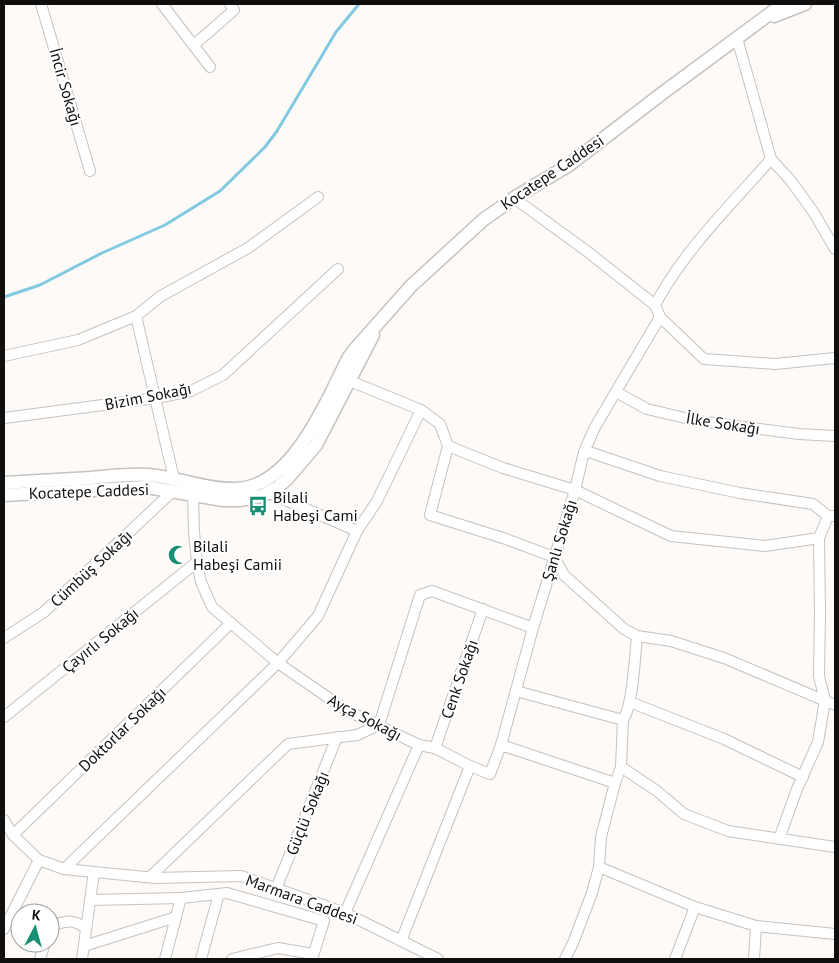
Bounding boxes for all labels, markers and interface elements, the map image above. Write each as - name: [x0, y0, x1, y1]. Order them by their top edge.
- street label: İncir Sokağı: [45, 46, 87, 128]
- street label: Kocatepe Caddesi: [497, 130, 607, 214]
- street label: Bizim Sokağı: [103, 378, 193, 414]
- street label: İlke Sokağı: [685, 407, 761, 439]
- street label: Kocatepe Caddesi: [29, 479, 149, 503]
- place label: Bilali Habeşi Cami: [273, 487, 358, 525]
- bus stop icon: Bilali Habeşi Cami: [247, 495, 269, 517]
- street label: Şanlı Sokağı: [537, 497, 581, 583]
- street label: Cümbüş Sokağı: [46, 525, 136, 611]
- place label: Bilali Habeşi Camii: [193, 536, 282, 574]
- mosque icon: Bilali Habeşi Camii: [167, 544, 189, 566]
- street label: Çayırlı Sokağı: [58, 603, 142, 677]
- street label: Cenk Sokağı: [436, 637, 482, 721]
- street label: Doktorlar Sokağı: [74, 682, 170, 776]
- street label: Ayça Sokağı: [325, 689, 405, 745]
- street label: Güçlü Sokağı: [281, 768, 333, 858]
- street label: Marmara Caddesi: [243, 869, 361, 929]
- north arrow: [10, 903, 60, 953]
- text: K: [31, 906, 42, 925]

